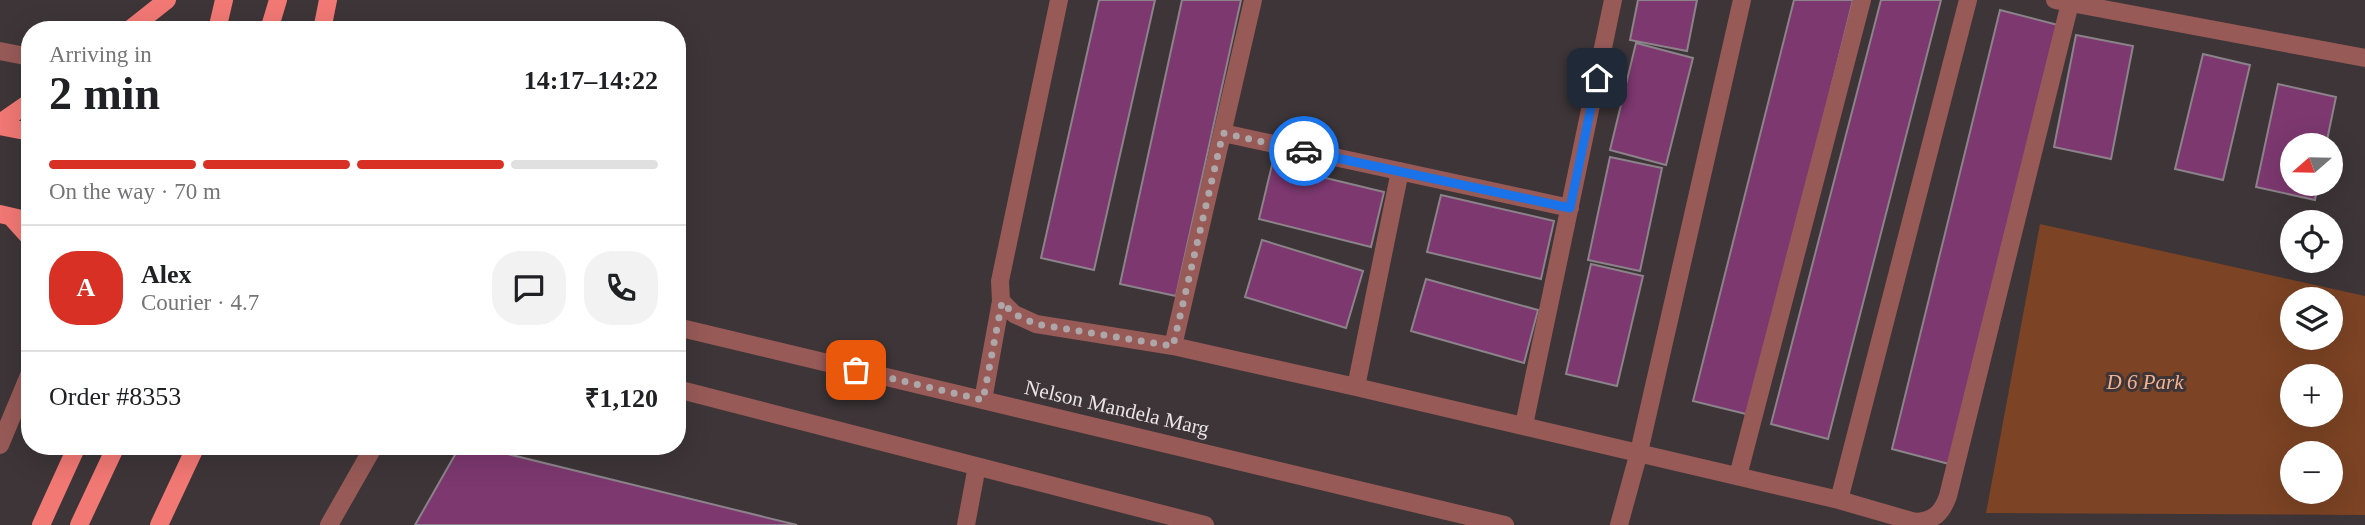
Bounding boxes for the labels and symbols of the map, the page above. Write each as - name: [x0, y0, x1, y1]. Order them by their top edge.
- pin: [1567, 48, 1627, 108]
- courier: [1269, 116, 1339, 186]
- north arrow: [2280, 133, 2343, 196]
- pin: [826, 340, 886, 400]
- park label: D 6 Park: [2106, 370, 2184, 394]
- street label: Nelson Mandela Marg: [1022, 375, 1212, 441]

